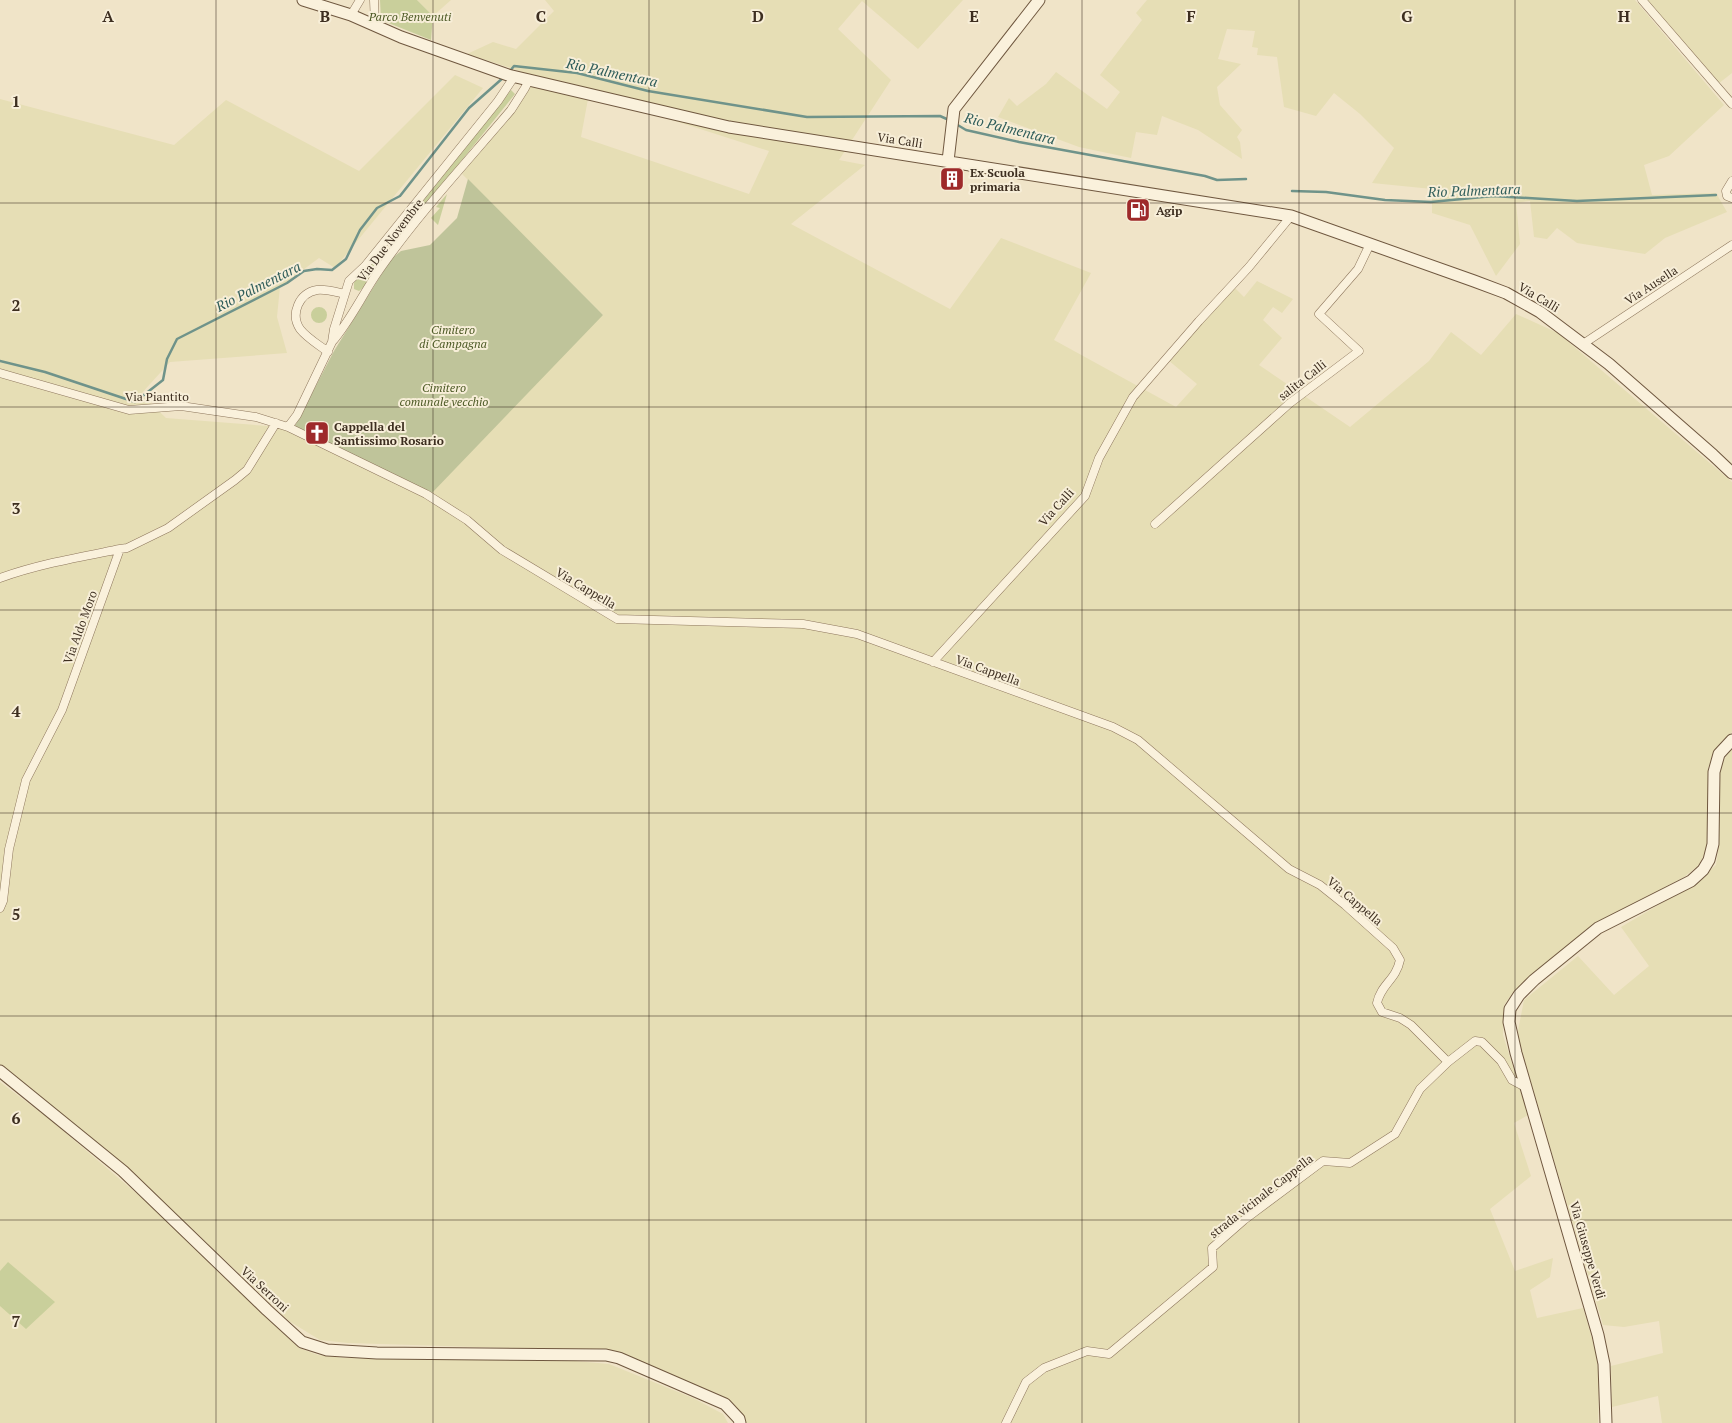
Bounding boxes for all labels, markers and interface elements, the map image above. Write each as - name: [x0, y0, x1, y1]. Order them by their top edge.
- text: A: [102, 5, 114, 27]
- text: B: [320, 5, 330, 27]
- text: C: [536, 5, 546, 27]
- text: D: [752, 5, 764, 27]
- text: E: [969, 5, 979, 27]
- text: F: [1186, 5, 1196, 27]
- text: G: [1401, 5, 1413, 27]
- text: H: [1618, 5, 1630, 27]
- park label: Parco Benvenuti: [368, 9, 452, 24]
- water label: Rio Palmentara: [564, 53, 659, 91]
- text: 1: [11, 90, 21, 112]
- water label: Rio Palmentara: [962, 107, 1057, 148]
- street label: Via Calli: [876, 129, 924, 151]
- place label: Ex Scuola primaria: [970, 165, 1025, 194]
- building icon: Ex Scuola primaria: [939, 166, 965, 192]
- water label: Rio Palmentara: [1426, 179, 1521, 201]
- street label: Via Due Novembre: [354, 196, 426, 284]
- fuel station icon: Agip: [1125, 197, 1151, 223]
- place label: Agip: [1156, 203, 1182, 218]
- water label: Rio Palmentara: [211, 256, 304, 316]
- street label: Via Ausella: [1622, 262, 1680, 308]
- street label: Via Calli: [1516, 279, 1563, 315]
- text: 2: [11, 294, 21, 316]
- park label: Cimitero di Campagna: [419, 322, 487, 351]
- street label: salita Calli: [1275, 356, 1329, 403]
- park label: Cimitero comunale vecchio: [400, 380, 488, 409]
- street label: Via Piantito: [125, 389, 189, 404]
- place label: Cappella del Santissimo Rosario: [334, 419, 444, 448]
- church icon: Cappella del Santissimo Rosario: [304, 420, 330, 446]
- street label: Via Calli: [1035, 485, 1077, 529]
- text: 3: [11, 497, 21, 519]
- street label: Via Cappella: [553, 564, 619, 612]
- street label: Via Aldo Moro: [60, 588, 100, 666]
- street label: Via Cappella: [954, 651, 1022, 689]
- text: 4: [11, 700, 21, 722]
- street label: Via Cappella: [1324, 874, 1386, 928]
- text: 5: [11, 903, 21, 925]
- text: 6: [11, 1107, 21, 1129]
- street label: strada vicinale Cappella: [1206, 1151, 1316, 1241]
- street label: Via Giuseppe Verdi: [1567, 1199, 1609, 1301]
- street label: Via Serroni: [238, 1263, 292, 1315]
- text: 7: [11, 1310, 21, 1332]

